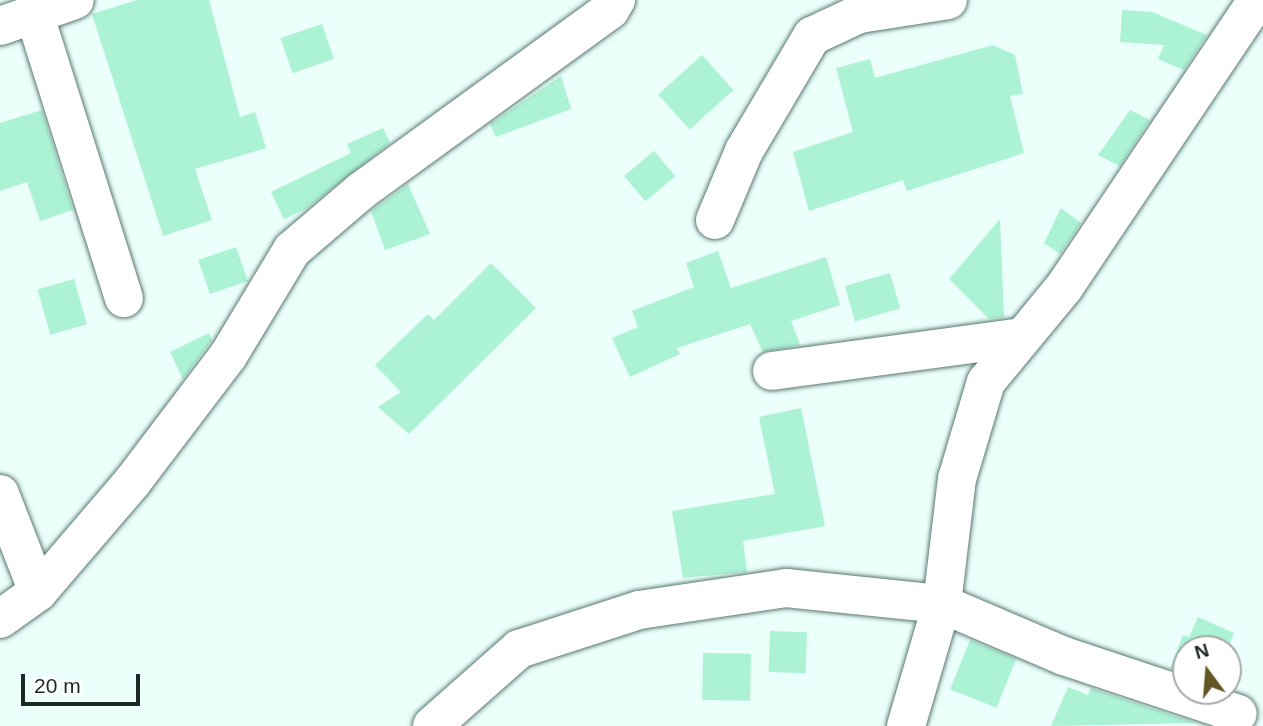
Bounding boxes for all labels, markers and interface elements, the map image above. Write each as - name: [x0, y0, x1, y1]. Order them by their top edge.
- north arrow: [1172, 635, 1242, 705]
- text: N: [1192, 639, 1211, 663]
- scale bar: [24, 660, 144, 704]
- text: 20 m: [34, 674, 81, 697]

